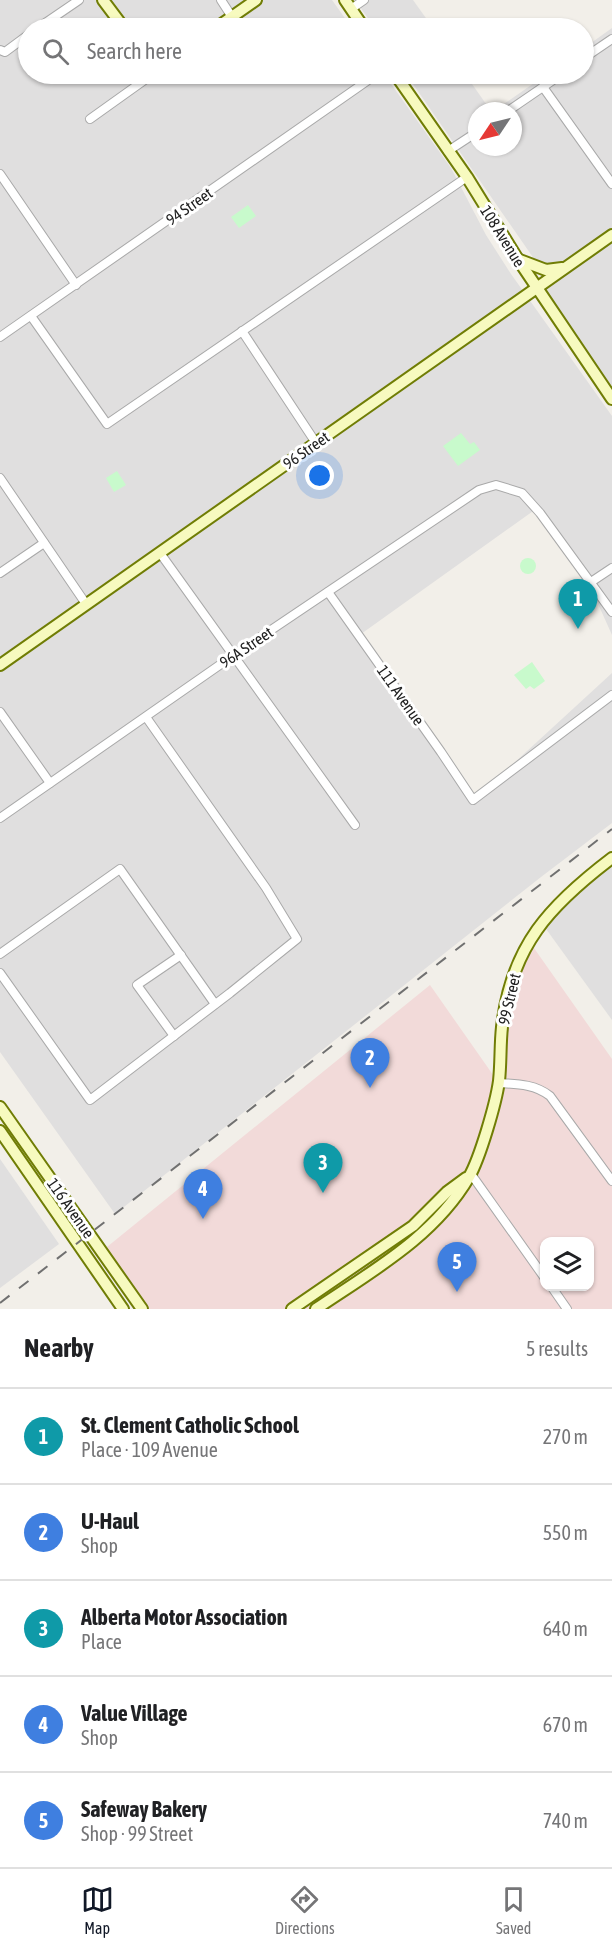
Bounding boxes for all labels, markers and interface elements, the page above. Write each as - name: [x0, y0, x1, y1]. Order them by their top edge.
- search box: [18, 18, 594, 84]
- icon: search: [39, 35, 72, 68]
- text: Search here: [87, 38, 182, 64]
- north arrow: [468, 102, 522, 156]
- street label: 94 Street: [162, 183, 216, 228]
- street label: 108 Avenue: [477, 202, 529, 270]
- street label: 96 Street: [279, 427, 333, 472]
- your location: [305, 461, 334, 490]
- pin: 1: [558, 580, 598, 629]
- street label: 96A Street: [216, 622, 276, 671]
- street label: 111 Avenue: [374, 662, 428, 728]
- street label: 99 Street: [494, 971, 524, 1027]
- pin: 2: [350, 1038, 389, 1088]
- pin: 3: [304, 1144, 342, 1193]
- pin: 4: [184, 1170, 222, 1219]
- street label: 116 Avenue: [44, 1175, 98, 1241]
- map controls: [540, 1237, 594, 1291]
- button: layers: [540, 1237, 594, 1291]
- pin: 5: [438, 1242, 476, 1292]
- text: Nearby: [24, 1333, 94, 1363]
- text: 5 results: [526, 1337, 588, 1360]
- text: St. Clement Catholic School: [81, 1412, 299, 1438]
- text: 1: [39, 1425, 48, 1448]
- text: 270 m: [543, 1425, 588, 1448]
- text: Place · 109 Avenue: [81, 1438, 218, 1461]
- text: U-Haul: [81, 1508, 139, 1534]
- text: 2: [39, 1521, 48, 1544]
- text: 550 m: [543, 1521, 588, 1544]
- text: Shop: [81, 1534, 118, 1557]
- text: Alberta Motor Association: [81, 1604, 287, 1630]
- text: 3: [39, 1617, 48, 1640]
- text: 640 m: [543, 1617, 588, 1640]
- text: Place: [81, 1630, 122, 1653]
- text: Value Village: [81, 1700, 188, 1726]
- text: 4: [39, 1713, 48, 1736]
- text: 670 m: [543, 1713, 588, 1736]
- text: Shop: [81, 1726, 118, 1749]
- text: Safeway Bakery: [81, 1796, 207, 1822]
- text: 5: [39, 1809, 48, 1832]
- text: 740 m: [543, 1809, 588, 1832]
- text: Shop · 99 Street: [81, 1822, 193, 1845]
- tab: Map: [81, 1883, 114, 1937]
- tab: Directions: [275, 1883, 335, 1937]
- tab: Saved: [496, 1883, 531, 1937]

